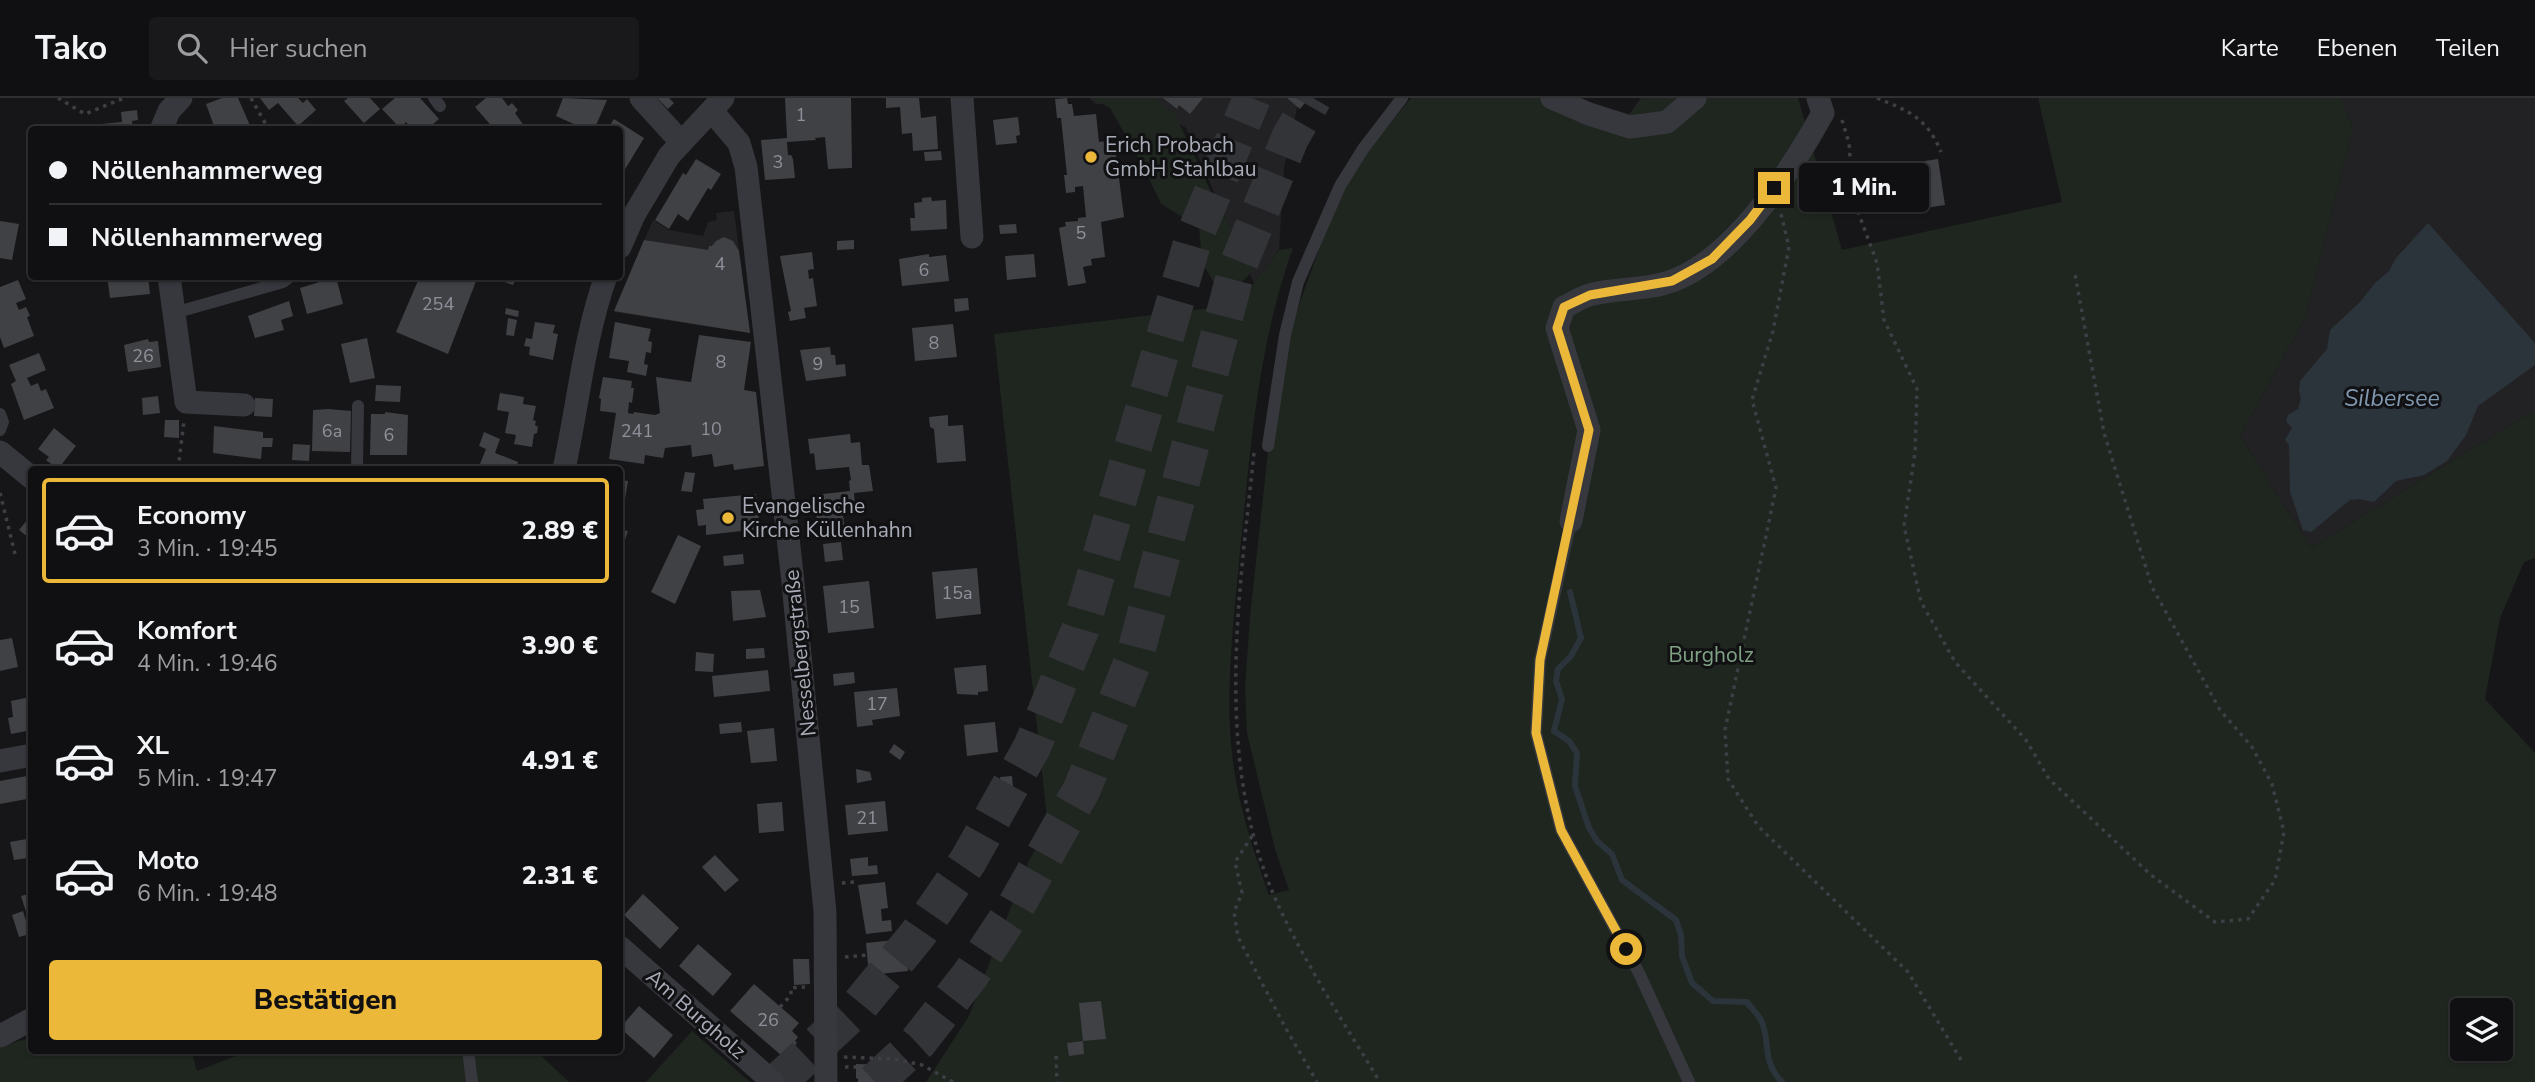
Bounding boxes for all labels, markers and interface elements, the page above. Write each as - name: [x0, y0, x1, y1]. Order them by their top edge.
- search box: [149, 17, 639, 80]
- text: Tako: [35, 26, 107, 71]
- icon: search: [173, 29, 211, 67]
- text: Hier suchen: [229, 31, 367, 66]
- text: Karte: [2221, 32, 2279, 64]
- text: Ebenen: [2317, 32, 2398, 64]
- text: Teilen: [2436, 32, 2500, 64]
- house number: 1: [796, 103, 806, 127]
- place label: Erich Probach GmbH Stahlbau: [1105, 131, 1257, 183]
- marker: Erich Probach GmbH Stahlbau: [1083, 149, 1099, 165]
- house number: 3: [773, 150, 783, 174]
- text: Nöllenhammerweg: [91, 153, 323, 188]
- callout: 1 Min.: [1798, 164, 1928, 212]
- route end: [1758, 172, 1790, 204]
- text: 1 Min.: [1831, 172, 1897, 203]
- text: Nöllenhammerweg: [91, 220, 323, 255]
- house number: 5: [1076, 221, 1086, 245]
- house number: 4: [715, 252, 726, 276]
- house number: 6: [919, 258, 929, 282]
- house number: 254: [422, 292, 454, 316]
- house number: 8: [929, 331, 939, 355]
- house number: 26: [132, 344, 154, 368]
- house number: 8: [716, 350, 726, 374]
- house number: 9: [813, 352, 823, 376]
- water label: Silbersee: [2344, 383, 2440, 414]
- house number: 10: [700, 417, 722, 441]
- house number: 6a: [322, 419, 342, 443]
- house number: 241: [621, 419, 653, 443]
- house number: 6: [384, 423, 394, 447]
- place label: Evangelische Kirche Küllenhahn: [742, 492, 913, 544]
- text: Economy: [137, 498, 246, 533]
- icon: car: [53, 499, 116, 562]
- marker: Evangelische Kirche Küllenhahn: [720, 510, 736, 526]
- text: 2.89 €: [522, 513, 598, 548]
- text: 3 Min. · 19:45: [137, 533, 278, 564]
- street label: Nesselbergstraße: [777, 568, 823, 738]
- house number: 15a: [941, 581, 973, 605]
- house number: 15: [838, 595, 860, 619]
- text: Komfort: [137, 613, 237, 648]
- icon: car: [53, 614, 116, 677]
- text: 3.90 €: [522, 628, 598, 663]
- park label: Burgholz: [1668, 641, 1754, 669]
- text: 4 Min. · 19:46: [137, 648, 278, 679]
- house number: 17: [866, 692, 888, 716]
- text: XL: [137, 728, 169, 763]
- icon: car: [53, 729, 116, 792]
- text: 4.91 €: [522, 743, 598, 778]
- text: 5 Min. · 19:47: [137, 763, 278, 794]
- house number: 21: [856, 806, 878, 830]
- text: Moto: [137, 843, 199, 878]
- icon: car: [53, 844, 116, 907]
- text: 2.31 €: [522, 858, 598, 893]
- text: 6 Min. · 19:48: [137, 878, 278, 909]
- route start: [1610, 933, 1642, 965]
- button: Bestätigen: [49, 960, 602, 1040]
- street label: Am Burgholz: [640, 963, 752, 1065]
- map controls: [2450, 998, 2513, 1061]
- button: layers: [2450, 998, 2513, 1061]
- house number: 26: [757, 1008, 779, 1032]

